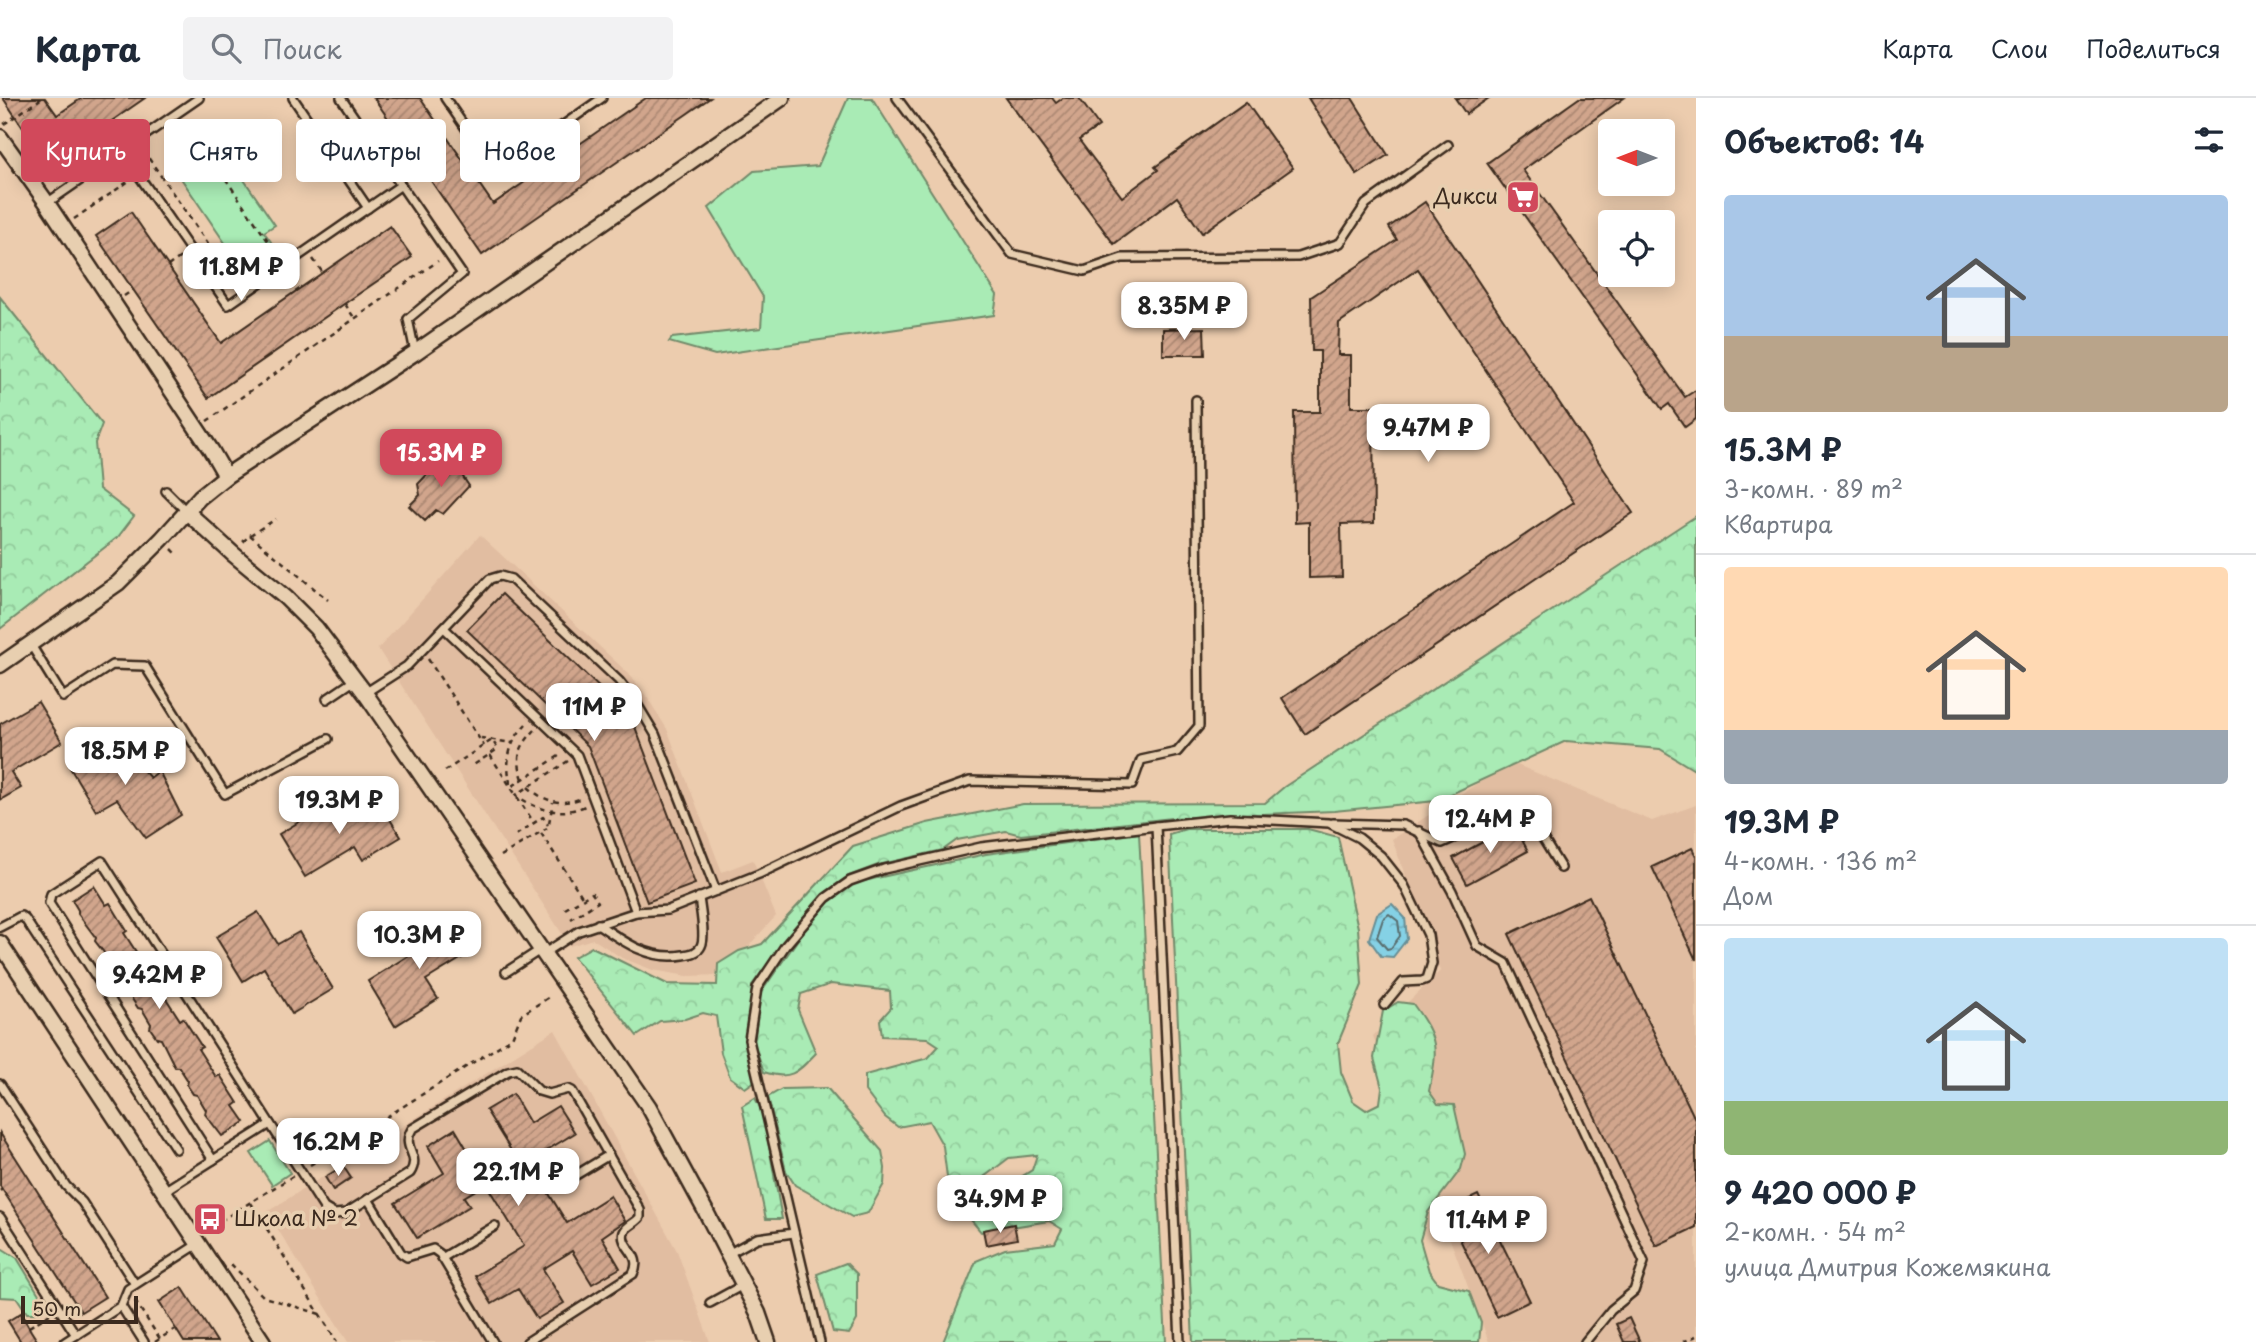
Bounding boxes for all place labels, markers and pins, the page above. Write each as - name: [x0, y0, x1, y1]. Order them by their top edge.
- supermarket icon: Дикси: [1504, 178, 1542, 216]
- place label: Дикси: [1433, 179, 1498, 211]
- pin: 11.8M ₽: [176, 244, 306, 303]
- pin: 8.35M ₽: [1119, 282, 1249, 342]
- pin: 9.47M ₽: [1363, 404, 1493, 464]
- pin: 15.3M ₽: [376, 430, 506, 489]
- pin: 11M ₽: [545, 684, 643, 743]
- pin: 18.5M ₽: [60, 728, 190, 787]
- pin: 19.3M ₽: [274, 776, 404, 836]
- pin: 12.4M ₽: [1425, 796, 1555, 855]
- pin: 10.3M ₽: [354, 912, 484, 971]
- pin: 9.42M ₽: [94, 951, 224, 1011]
- pin: 16.2M ₽: [273, 1118, 403, 1178]
- pin: 22.1M ₽: [453, 1148, 583, 1208]
- pin: 34.9M ₽: [935, 1176, 1065, 1235]
- pin: 11.4M ₽: [1423, 1196, 1553, 1256]
- bus stop icon: Школа № 2: [191, 1200, 229, 1238]
- place label: Школа № 2: [234, 1201, 358, 1233]

